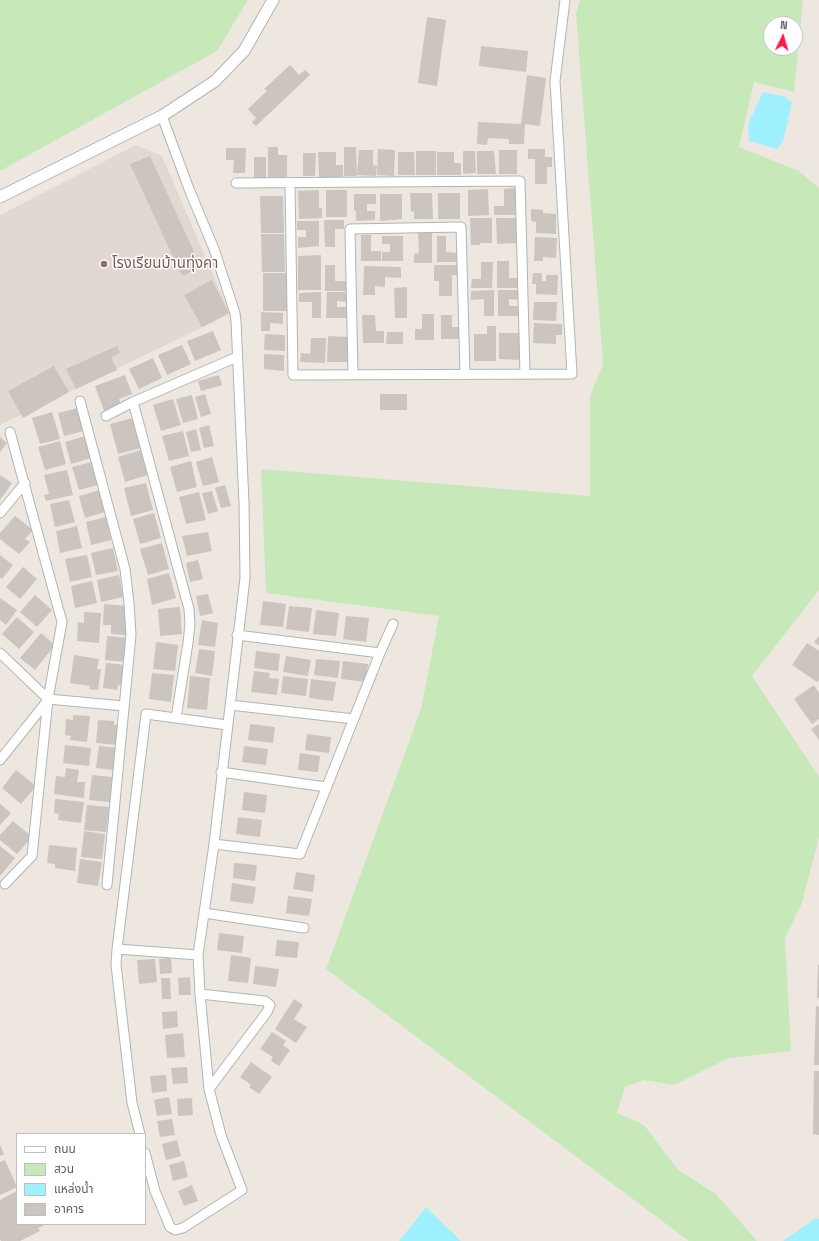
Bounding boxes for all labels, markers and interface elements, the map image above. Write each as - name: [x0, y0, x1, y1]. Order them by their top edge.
- north arrow: [763, 16, 803, 56]
- text: N: [780, 18, 788, 32]
- place label: โรงเรียนบ้านทุ่งคา: [112, 255, 218, 273]
- marker: โรงเรียนบ้านทุ่งคา: [99, 259, 109, 269]
- legend: [16, 1133, 146, 1225]
- text: ถนน: [54, 1141, 76, 1157]
- text: สวน: [54, 1161, 74, 1177]
- text: แหล่งน้ำ: [54, 1181, 93, 1197]
- text: อาคาร: [54, 1201, 84, 1217]

